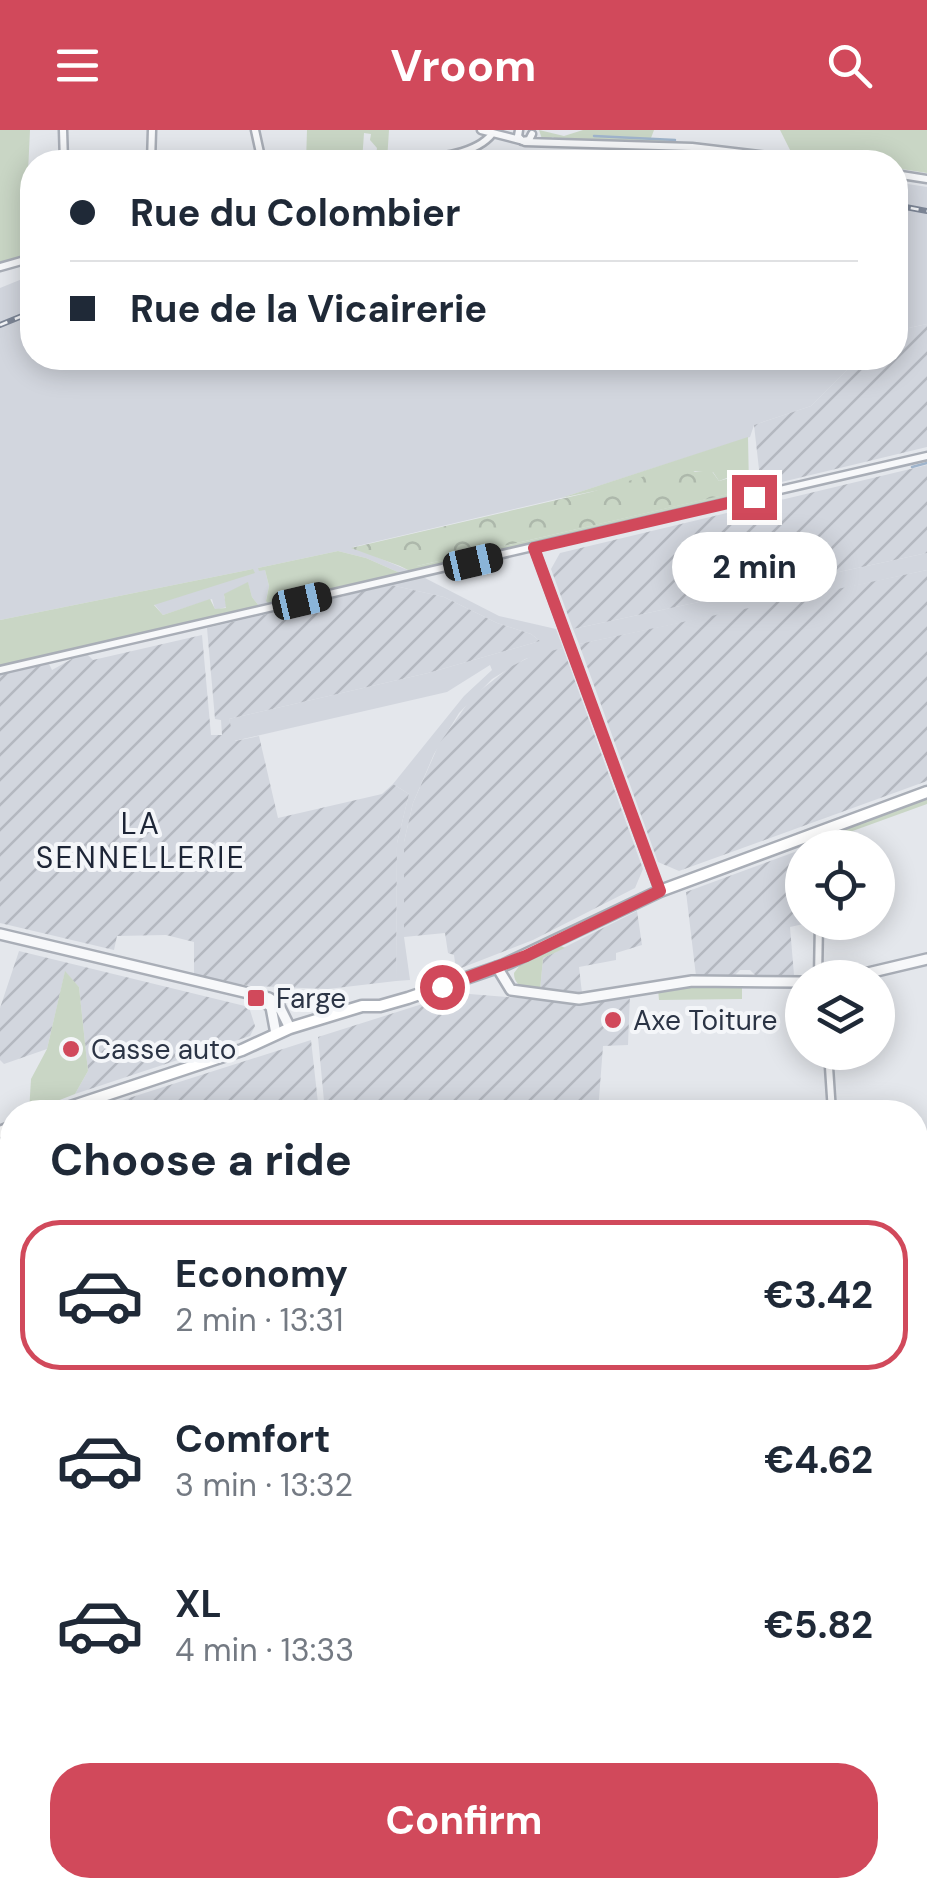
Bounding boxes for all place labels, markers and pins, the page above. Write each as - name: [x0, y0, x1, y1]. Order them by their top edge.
- place label: Farge: [276, 980, 346, 1017]
- marker: Farge: [245, 987, 267, 1009]
- place label: Axe Toiture: [633, 1002, 778, 1039]
- marker: Axe Toiture: [602, 1009, 624, 1031]
- place label: Casse auto: [91, 1031, 236, 1068]
- marker: Casse auto: [60, 1038, 82, 1060]

